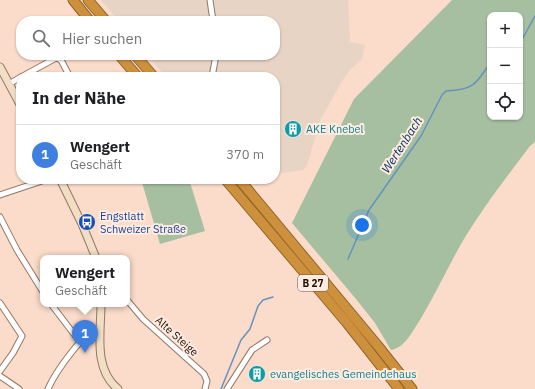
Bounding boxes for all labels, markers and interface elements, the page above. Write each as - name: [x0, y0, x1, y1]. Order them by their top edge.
- map controls: [487, 12, 523, 120]
- button: +: [487, 12, 523, 48]
- search box: [16, 16, 280, 60]
- icon: search: [30, 27, 52, 49]
- text: Hier suchen: [62, 29, 142, 48]
- button: −: [487, 48, 523, 84]
- button: locate: [487, 84, 523, 120]
- text: In der Nähe: [32, 87, 126, 109]
- water label: Wertenbach: [378, 114, 425, 176]
- building icon: AKE Knebel: [283, 119, 303, 139]
- place label: AKE Knebel: [306, 122, 364, 136]
- text: Wengert: [70, 137, 130, 156]
- text: 1: [41, 146, 49, 163]
- text: 370 m: [226, 146, 264, 163]
- text: Geschäft: [70, 156, 122, 173]
- place label: Engstlatt Schweizer Straße: [100, 209, 186, 236]
- bus stop icon: Engstlatt Schweizer Straße: [77, 212, 97, 232]
- your location: [352, 215, 372, 235]
- popup: [40, 255, 130, 307]
- text: Wengert: [55, 263, 115, 282]
- road number: B 27: [298, 275, 328, 291]
- text: Geschäft: [55, 282, 107, 299]
- street label: Alte Steige: [153, 313, 201, 359]
- pin: 1: [72, 320, 98, 353]
- building icon: evangelisches Gemeindehaus: [247, 364, 267, 384]
- place label: evangelisches Gemeindehaus: [270, 367, 417, 381]

